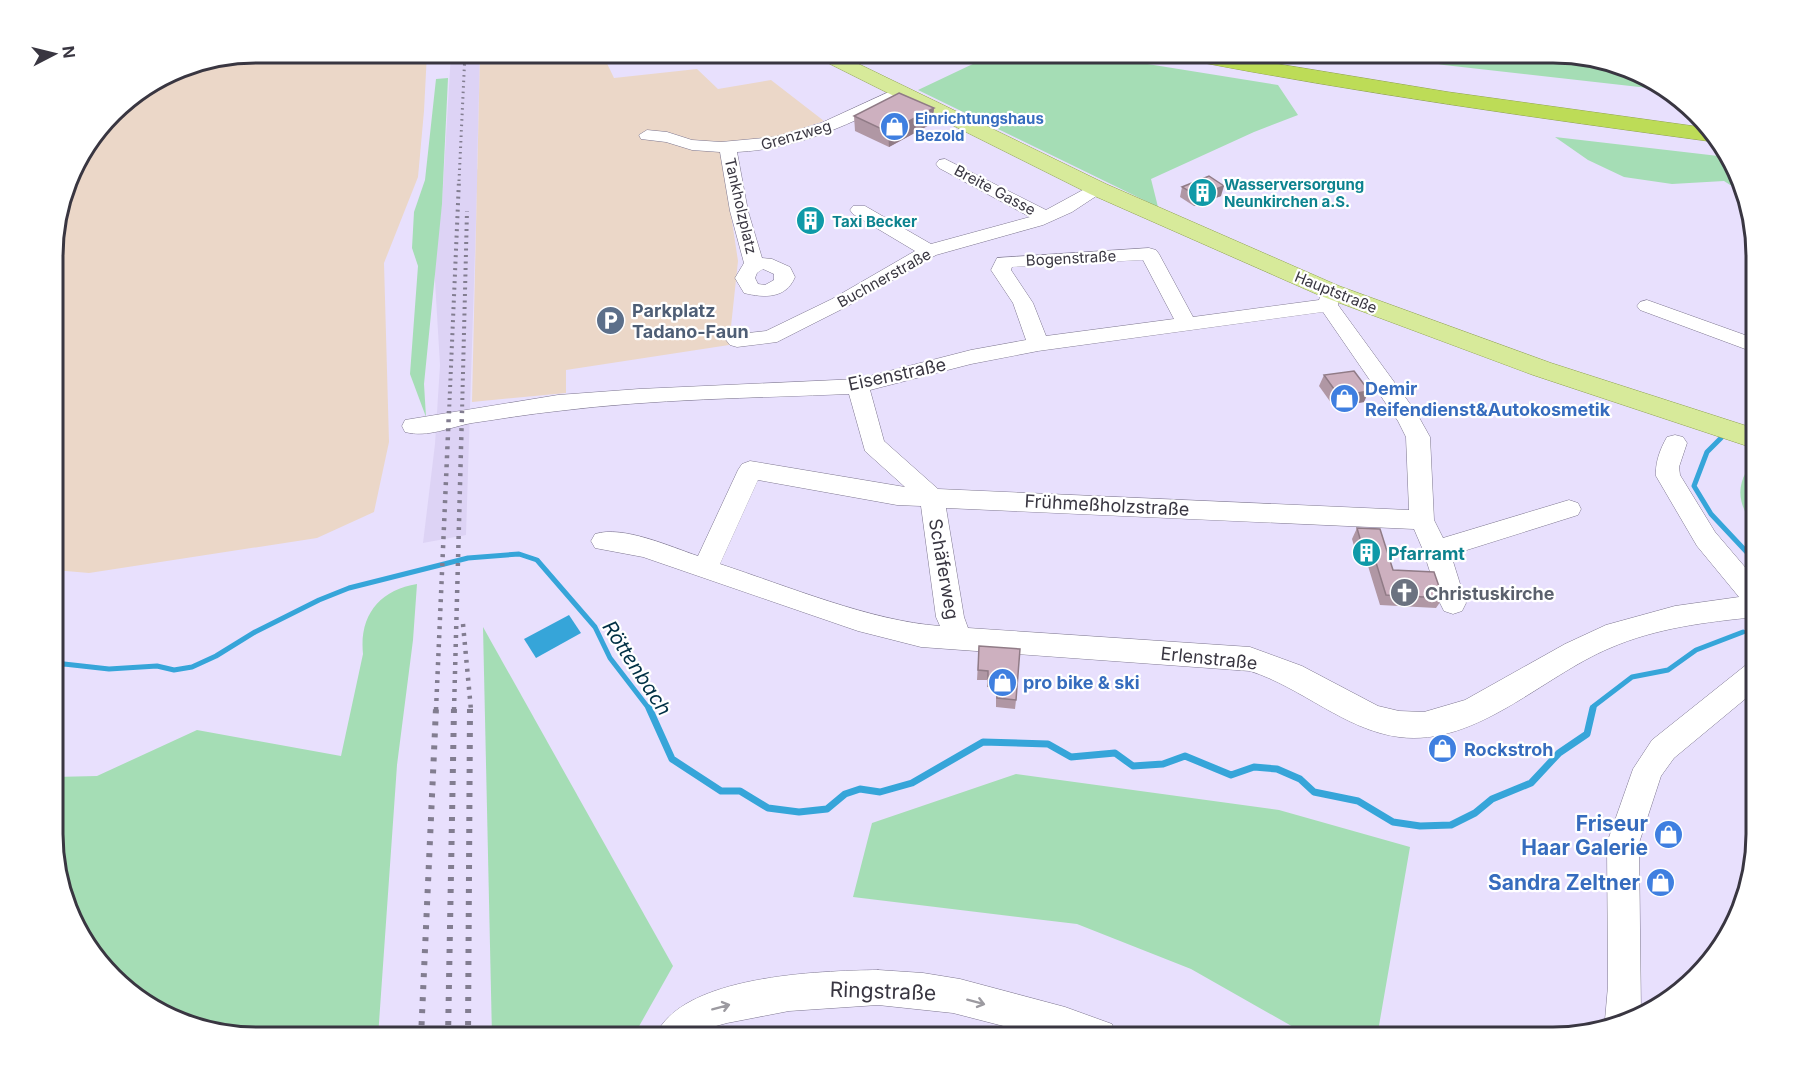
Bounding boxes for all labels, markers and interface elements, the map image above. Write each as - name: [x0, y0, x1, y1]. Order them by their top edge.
- north arrow: [24, 24, 84, 84]
- text: N: [58, 45, 80, 59]
- place label: Einrichtungshaus Bezold: [915, 109, 1044, 145]
- shop icon: Einrichtungshaus Bezold: [878, 111, 910, 143]
- street label: Grenzweg: [759, 116, 833, 154]
- street label: Tankholzplatz: [721, 156, 761, 256]
- street label: Breite Gasse: [951, 161, 1039, 219]
- place label: Wasserversorgung Neunkirchen a.S.: [1224, 175, 1364, 211]
- building icon: Wasserversorgung Neunkirchen a.S.: [1187, 177, 1219, 209]
- building icon: Taxi Becker: [795, 205, 827, 237]
- place label: Taxi Becker: [832, 212, 917, 231]
- street label: Buchnerstraße: [834, 244, 934, 312]
- street label: Bogenstraße: [1025, 246, 1117, 270]
- street label: Hauptstraße: [1292, 267, 1380, 317]
- place label: Parkplatz Tadano-Faun: [632, 300, 749, 342]
- parking icon: Parkplatz Tadano-Faun: [595, 304, 627, 336]
- street label: Eisenstraße: [846, 353, 948, 395]
- place label: Demir Reifendienst&Autokosmetik: [1365, 378, 1611, 420]
- shop icon: Demir Reifendienst&Autokosmetik: [1328, 382, 1360, 414]
- street label: Frühmeßholzstraße: [1024, 490, 1190, 520]
- street label: Schäferweg: [925, 517, 963, 621]
- building icon: Pfarramt: [1351, 537, 1383, 569]
- place label: Pfarramt: [1388, 543, 1465, 564]
- church icon: Christuskirche: [1388, 577, 1420, 609]
- place label: Christuskirche: [1425, 583, 1555, 604]
- water label: Röttenbach: [597, 616, 677, 720]
- street label: Erlenstraße: [1160, 642, 1258, 674]
- shop icon: pro bike & ski: [986, 666, 1018, 698]
- place label: pro bike & ski: [1023, 672, 1140, 693]
- shop icon: Rockstroh: [1427, 733, 1459, 765]
- place label: Rockstroh: [1464, 739, 1553, 760]
- place label: Friseur Haar Galerie: [1521, 811, 1648, 860]
- shop icon: Friseur Haar Galerie: [1653, 819, 1685, 851]
- shop icon: Sandra Zeltner: [1645, 866, 1677, 898]
- place label: Sandra Zeltner: [1488, 870, 1640, 895]
- street label: Ringstraße: [829, 977, 937, 1005]
- one-way arrow: [966, 996, 985, 1008]
- one-way arrow: [711, 1001, 730, 1012]

